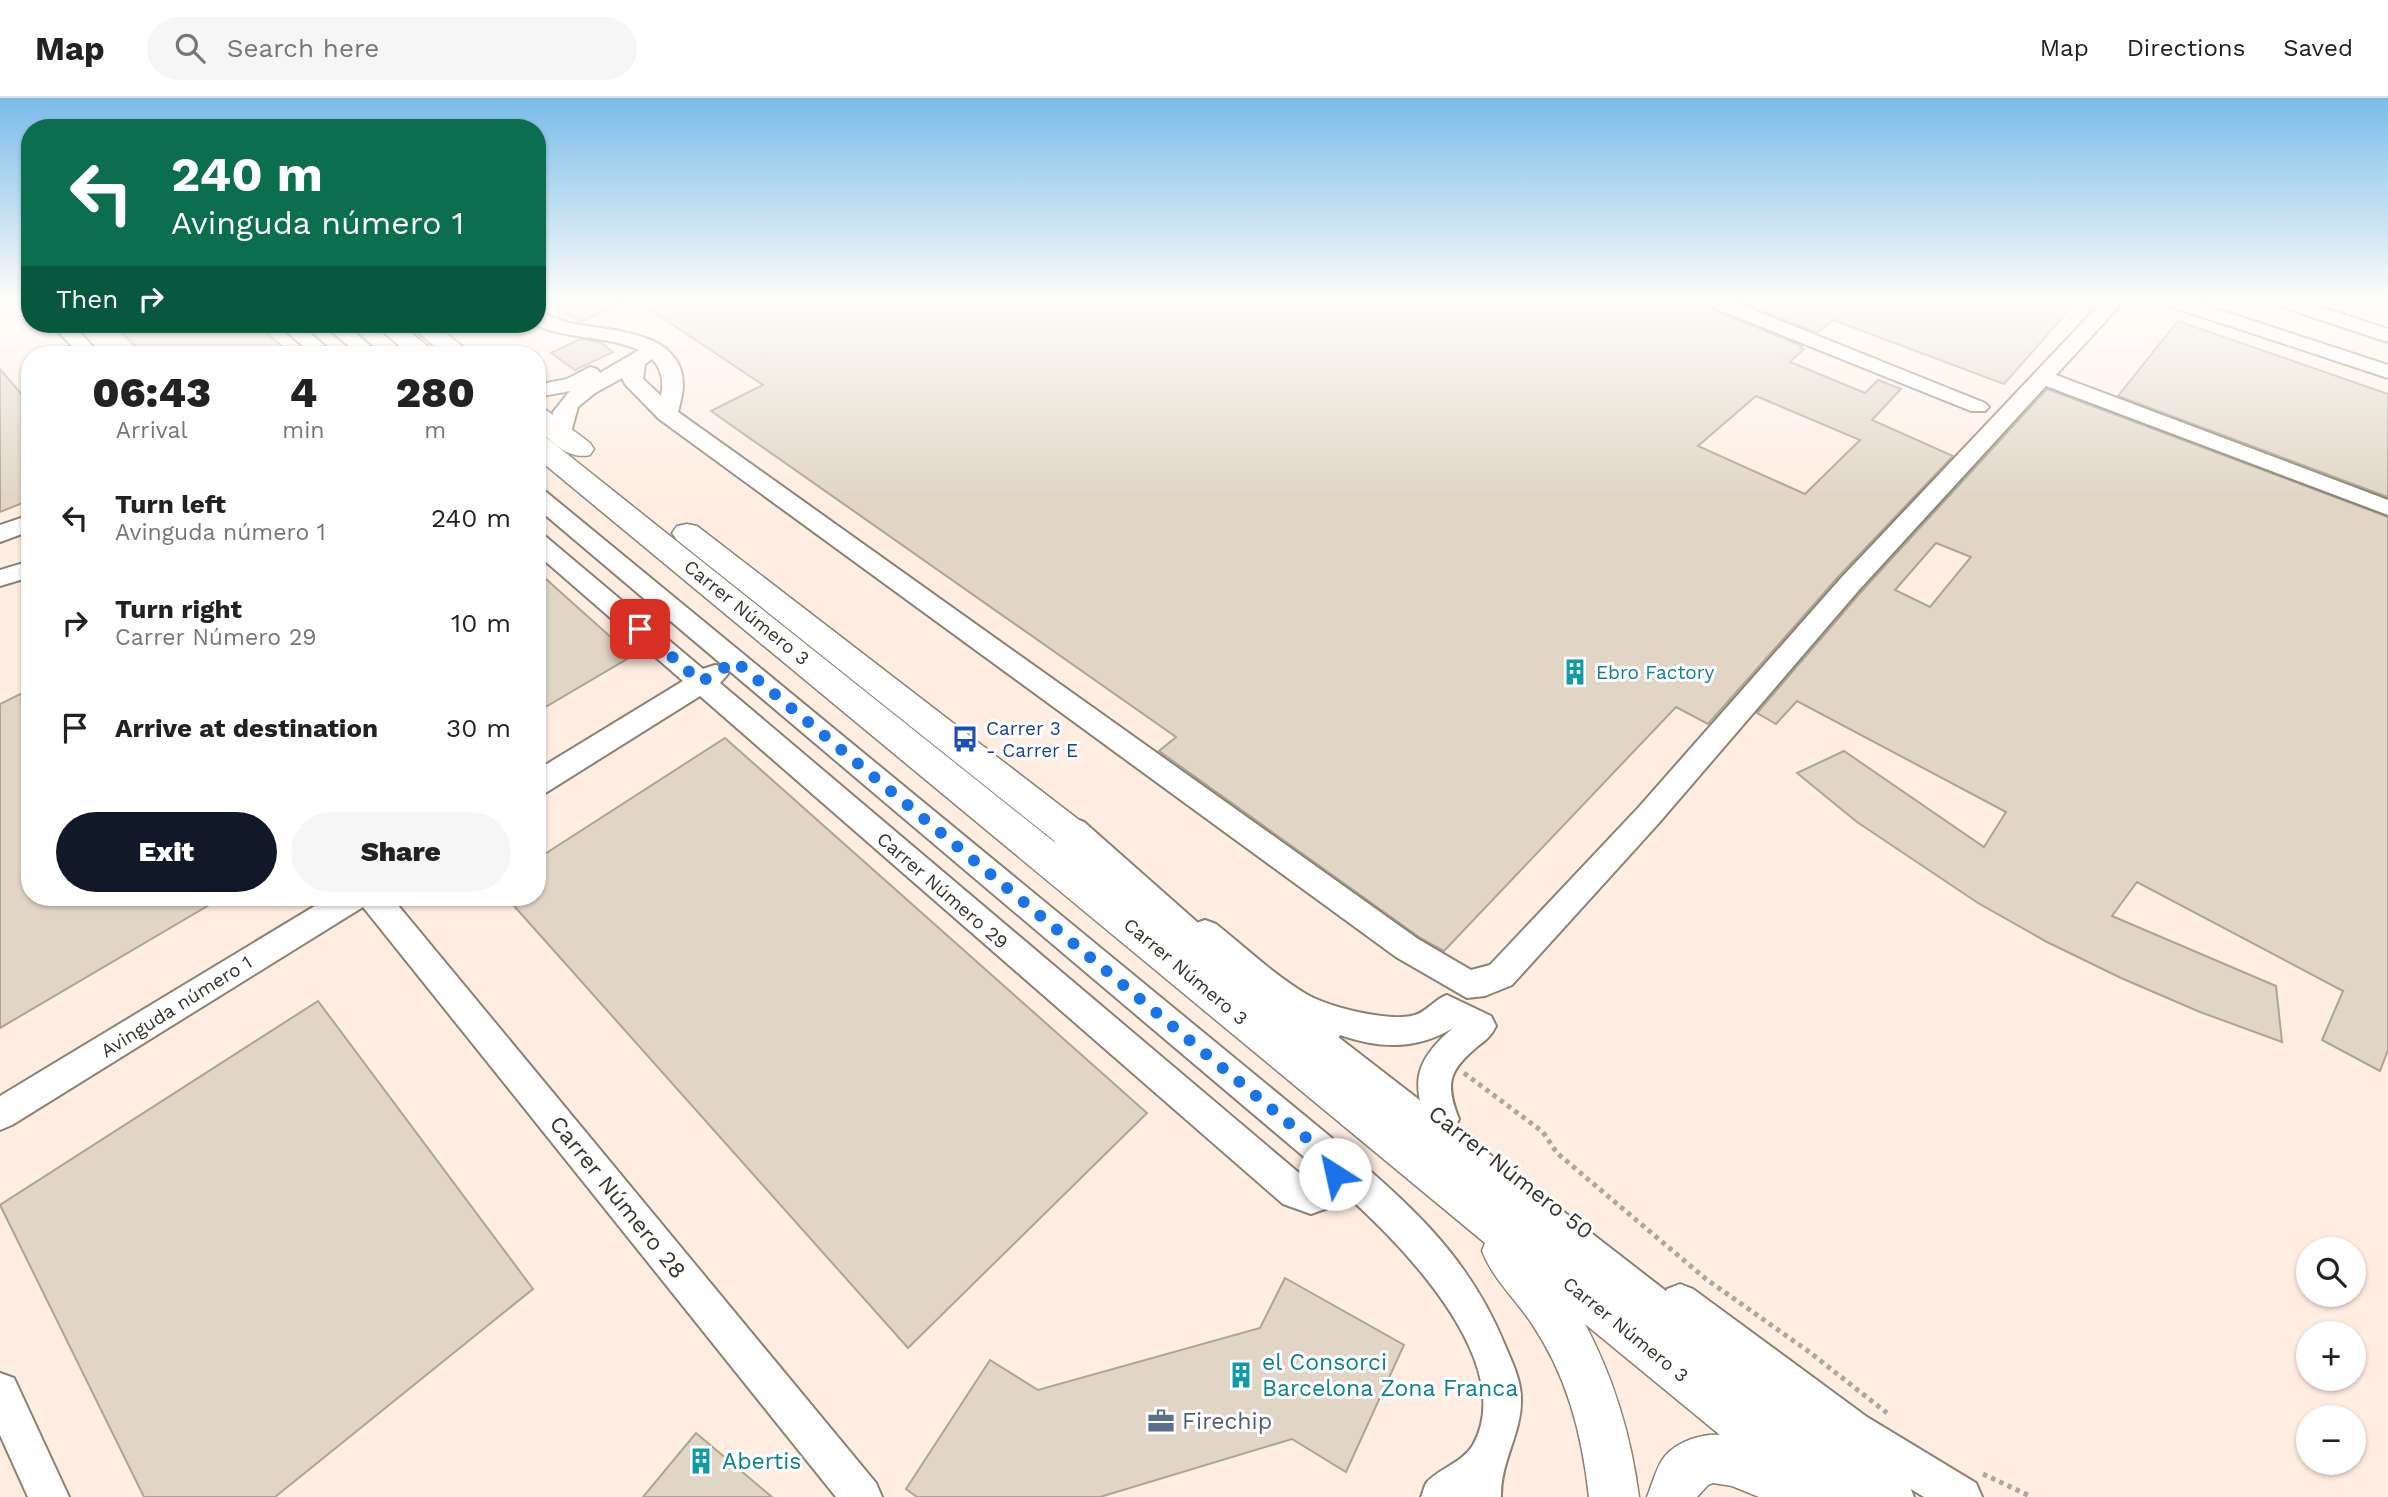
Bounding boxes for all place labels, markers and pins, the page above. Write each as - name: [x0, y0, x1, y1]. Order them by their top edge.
- pin: [610, 599, 670, 659]
- building icon: Ebro Factory: [1560, 657, 1590, 687]
- place label: Ebro Factory: [1596, 661, 1714, 684]
- place label: Carrer 3 - Carrer E: [986, 717, 1078, 762]
- bus stop icon: Carrer 3 - Carrer E: [950, 724, 980, 754]
- place label: el Consorci Barcelona Zona Franca: [1262, 1349, 1518, 1402]
- building icon: el Consorci Barcelona Zona Franca: [1226, 1360, 1256, 1390]
- office icon: Firechip: [1146, 1406, 1176, 1436]
- place label: Firechip: [1182, 1408, 1272, 1435]
- building icon: Abertis: [686, 1446, 716, 1476]
- place label: Abertis: [722, 1448, 801, 1475]

